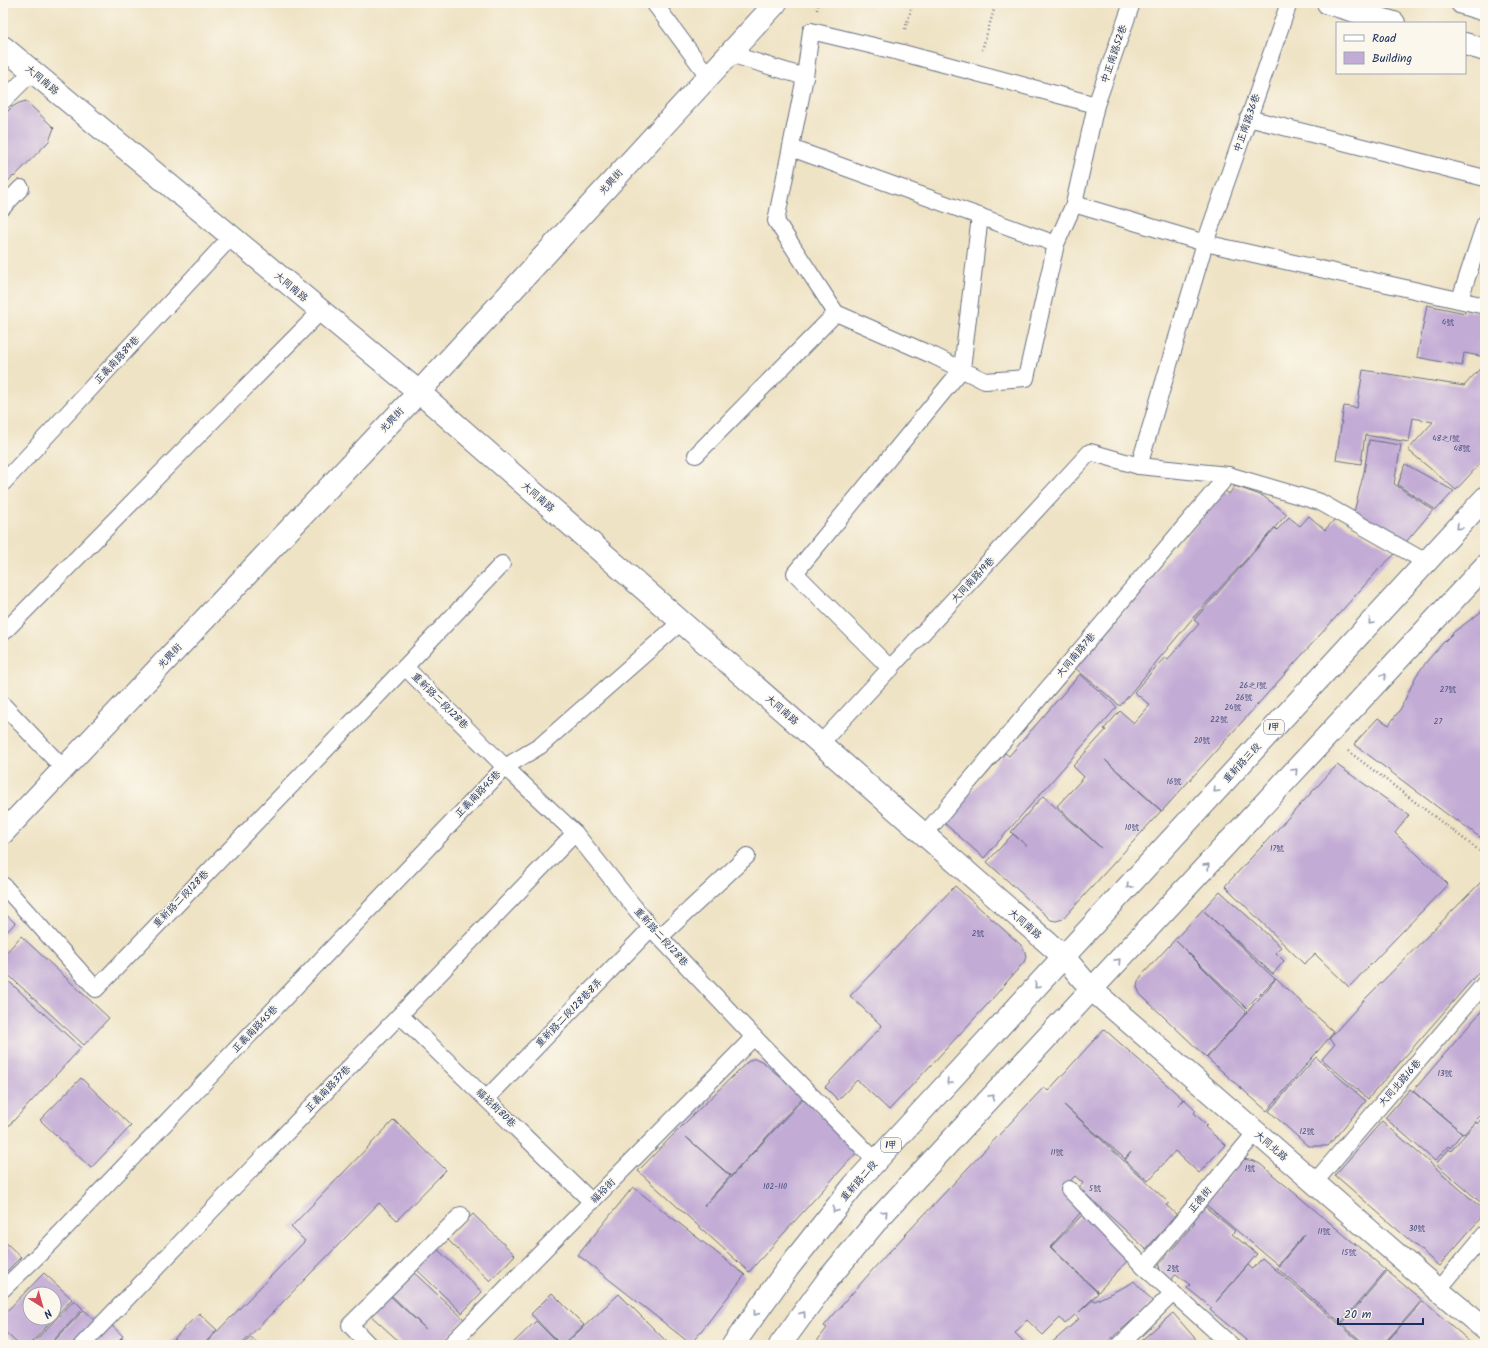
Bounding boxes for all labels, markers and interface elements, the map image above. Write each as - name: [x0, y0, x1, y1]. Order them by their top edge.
- street label: 中正南路52巷: [1096, 22, 1132, 86]
- legend: [1336, 22, 1466, 74]
- text: Road: [1372, 29, 1397, 48]
- text: Building: [1372, 49, 1412, 68]
- street label: 大同南路: [22, 61, 62, 99]
- street label: 中正南路36巷: [1229, 90, 1265, 155]
- street label: 光興街: [595, 165, 627, 199]
- street label: 大同南路: [271, 268, 311, 306]
- house number: 4號: [1442, 316, 1454, 329]
- street label: 正義南路89巷: [90, 332, 144, 388]
- street label: 光興街: [376, 404, 408, 436]
- house number: 48之1號: [1432, 432, 1460, 445]
- house number: 48號: [1453, 442, 1471, 455]
- street label: 大同南路: [518, 478, 558, 516]
- one-way arrow: [1456, 522, 1463, 530]
- street label: 大同南路19巷: [947, 553, 999, 607]
- one-way arrow: [1368, 617, 1375, 625]
- street label: 大同南路7巷: [1052, 628, 1100, 681]
- street label: 光興街: [154, 640, 186, 672]
- street label: 重新路二段128巷: [408, 669, 473, 734]
- one-way arrow: [1379, 673, 1387, 681]
- house number: 26之1號: [1239, 679, 1267, 692]
- house number: 27號: [1440, 683, 1456, 696]
- street label: 大同南路: [762, 691, 802, 729]
- house number: 26號: [1235, 691, 1253, 704]
- house number: 24號: [1224, 701, 1242, 714]
- house number: 22號: [1210, 713, 1228, 726]
- house number: 27: [1434, 715, 1442, 728]
- road number: 1甲: [1264, 720, 1284, 734]
- house number: 20號: [1194, 734, 1210, 747]
- street label: 重新路三段: [1219, 739, 1265, 787]
- street label: 正義南路45巷: [451, 766, 506, 821]
- one-way arrow: [1291, 768, 1298, 776]
- house number: 16號: [1167, 775, 1181, 788]
- one-way arrow: [1214, 786, 1221, 793]
- house number: 10號: [1125, 821, 1139, 834]
- house number: 17號: [1270, 842, 1284, 855]
- one-way arrow: [1202, 863, 1209, 871]
- street label: 重新路二段128巷: [149, 866, 213, 932]
- one-way arrow: [1126, 881, 1133, 889]
- street label: 重新路二段128巷: [630, 904, 693, 971]
- street label: 大同南路: [1005, 905, 1045, 943]
- house number: 2號: [972, 927, 984, 940]
- one-way arrow: [1113, 958, 1120, 966]
- street label: 重新路二段128巷8弄: [532, 975, 606, 1051]
- one-way arrow: [1034, 981, 1042, 989]
- street label: 正義南路45巷: [228, 1001, 283, 1056]
- street label: 大同北路16巷: [1375, 1055, 1426, 1110]
- street label: 正義南路37巷: [301, 1061, 355, 1116]
- house number: 13號: [1437, 1067, 1453, 1080]
- one-way arrow: [947, 1077, 954, 1084]
- street label: 福裕街80巷: [472, 1085, 521, 1132]
- one-way arrow: [987, 1094, 994, 1101]
- house number: 12號: [1299, 1125, 1315, 1138]
- street label: 大同北路: [1251, 1127, 1291, 1165]
- road number: 1甲: [881, 1138, 901, 1152]
- house number: 11號: [1050, 1146, 1064, 1159]
- street label: 重新路二段: [837, 1157, 881, 1205]
- house number: 1號: [1245, 1162, 1255, 1175]
- street label: 福裕街: [587, 1175, 619, 1207]
- house number: 102-110: [763, 1180, 787, 1193]
- house number: 5號: [1089, 1182, 1101, 1195]
- street label: 正德街: [1184, 1183, 1216, 1217]
- one-way arrow: [832, 1205, 839, 1212]
- one-way arrow: [880, 1210, 887, 1217]
- house number: 30號: [1409, 1222, 1425, 1235]
- house number: 11號: [1317, 1225, 1331, 1238]
- house number: 15號: [1342, 1246, 1356, 1259]
- house number: 2號: [1167, 1262, 1179, 1275]
- north arrow: [22, 1286, 62, 1326]
- scale bar: [1338, 1300, 1423, 1326]
- text: N: [39, 1304, 56, 1322]
- text: 20 m: [1344, 1305, 1372, 1324]
- one-way arrow: [753, 1309, 761, 1316]
- one-way arrow: [798, 1311, 805, 1318]

